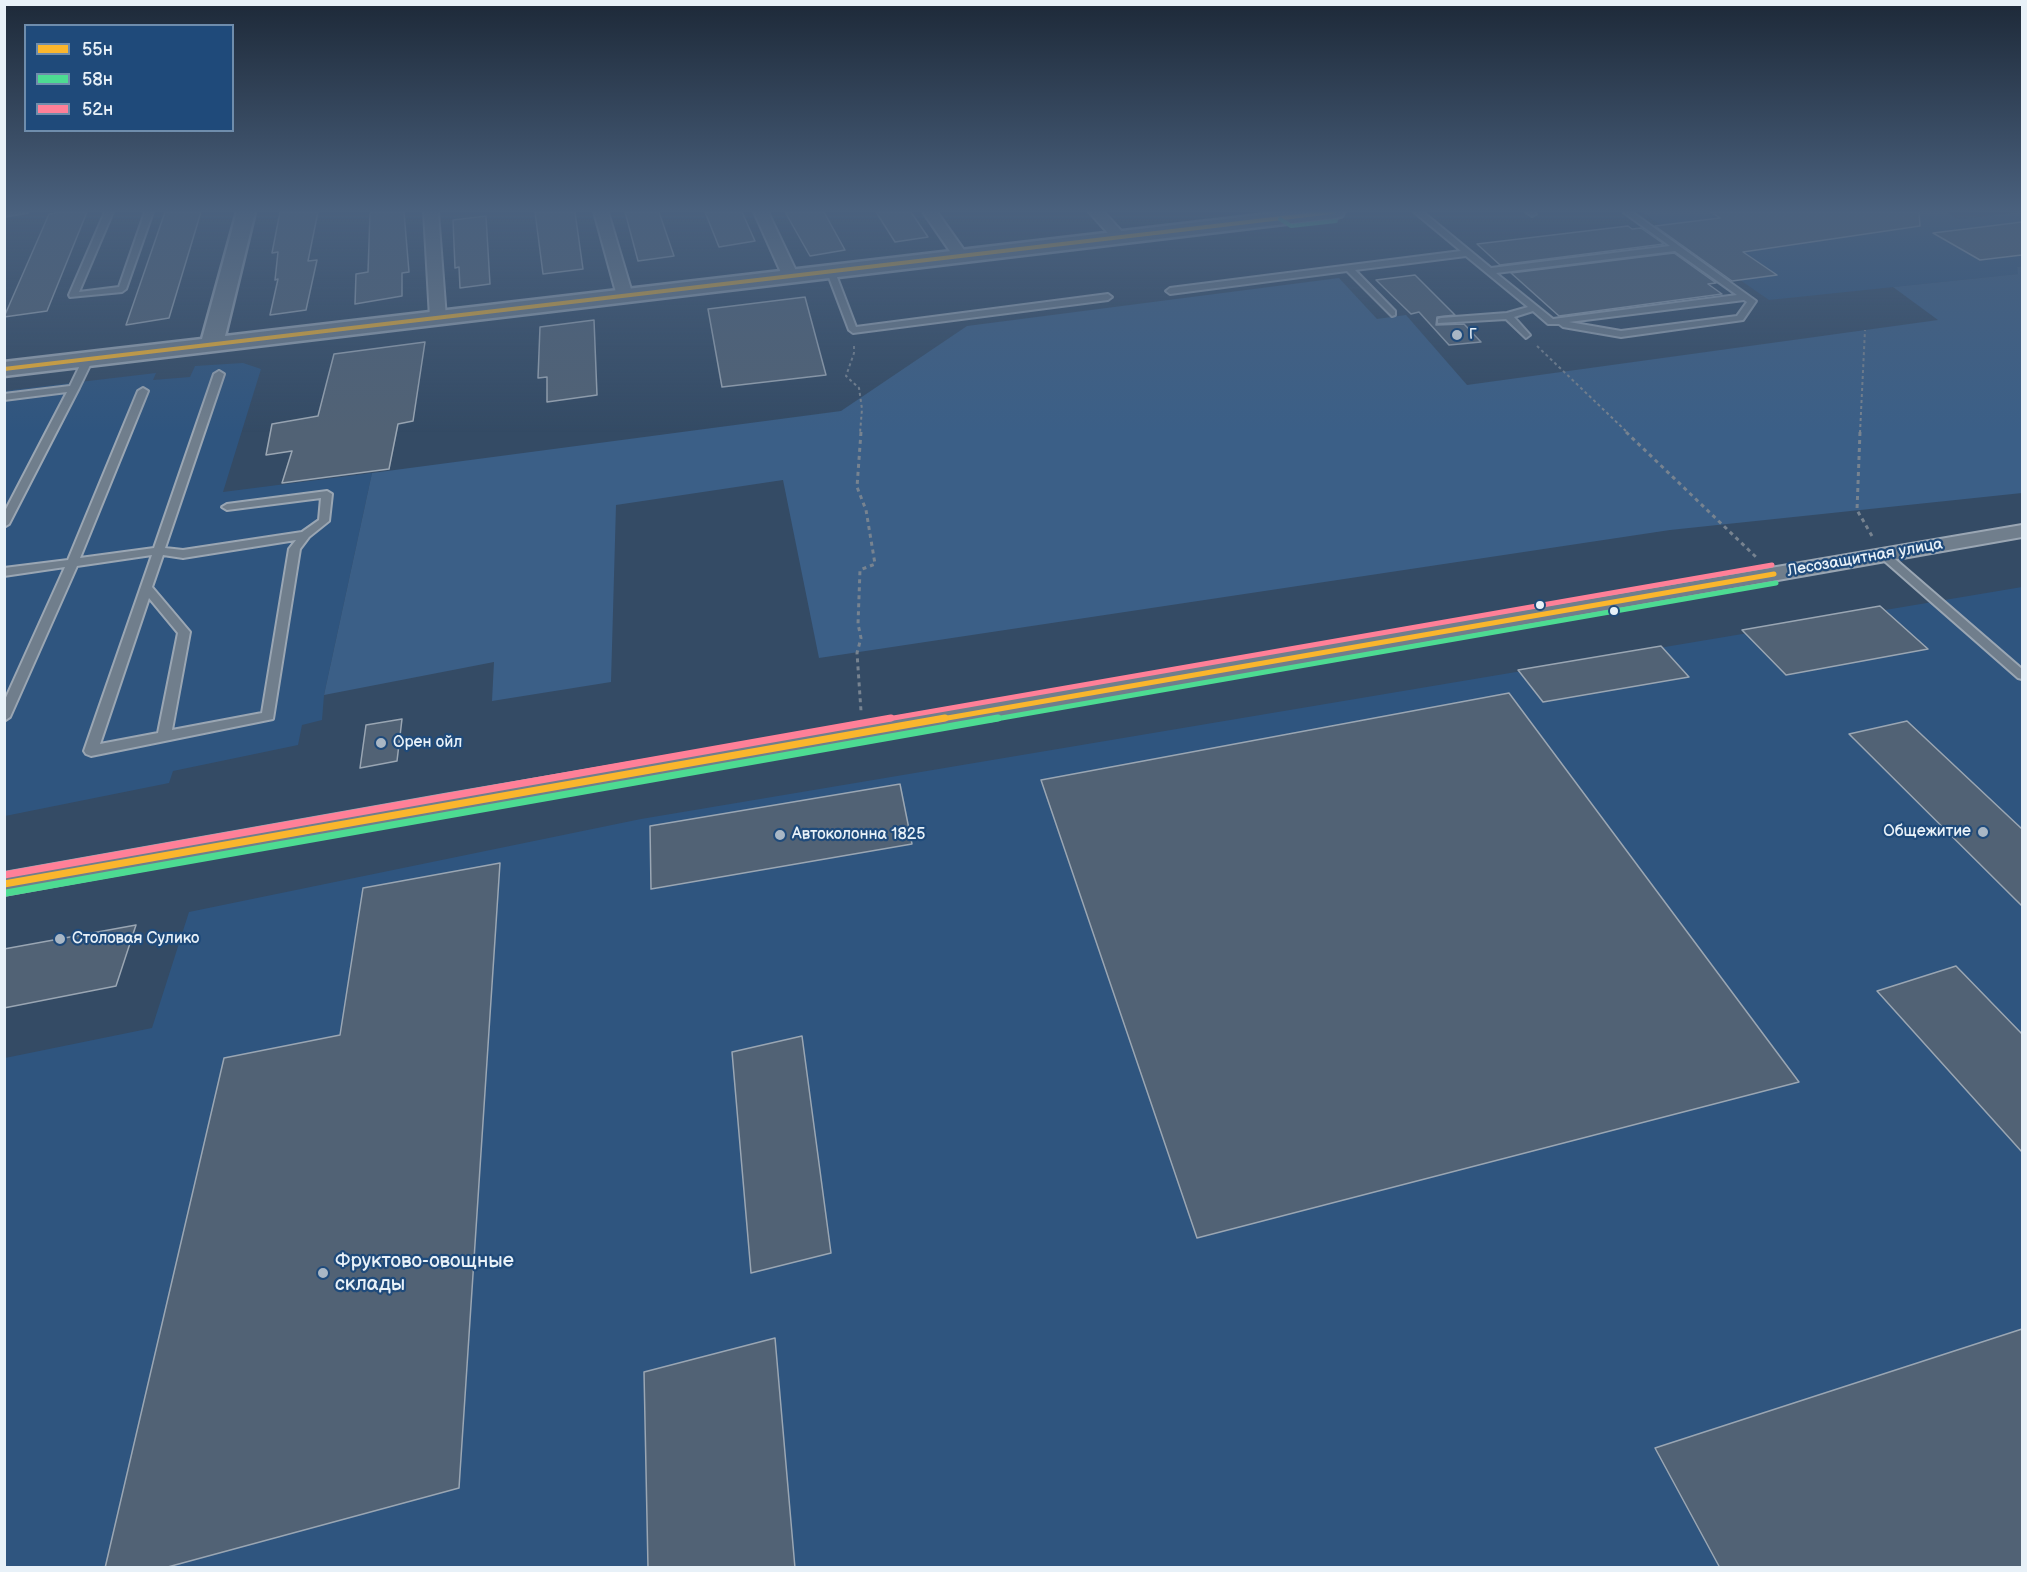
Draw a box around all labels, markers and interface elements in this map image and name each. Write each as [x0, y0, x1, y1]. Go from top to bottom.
legend [24, 24, 234, 132]
text: 55н [82, 39, 113, 60]
text: 58н [82, 69, 113, 90]
text: 52н [82, 99, 113, 120]
place label: Г [1469, 327, 1477, 343]
marker: Г [1450, 328, 1464, 342]
street label: Лесозащитная улица [1786, 535, 1944, 581]
unlabelled marker [1534, 599, 1546, 611]
unlabelled marker [1608, 605, 1620, 617]
place label: Орен ойл [393, 733, 462, 753]
marker: Орен ойл [374, 736, 388, 750]
place label: Общежитие [1883, 822, 1971, 842]
place label: Автоколонна 1825 [792, 825, 925, 845]
marker: Общежитие [1976, 825, 1990, 839]
marker: Автоколонна 1825 [773, 828, 787, 842]
place label: Столовая Сулико [72, 929, 199, 949]
marker: Столовая Сулико [53, 932, 67, 946]
place label: Фруктово-овощные склады [335, 1250, 514, 1297]
marker: Фруктово-овощные склады [316, 1266, 330, 1280]

